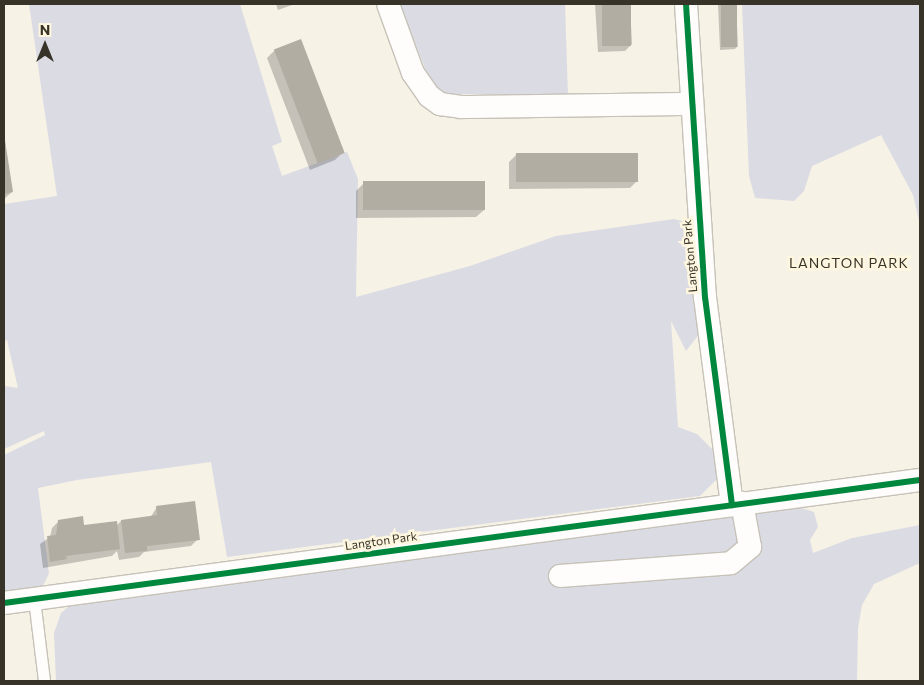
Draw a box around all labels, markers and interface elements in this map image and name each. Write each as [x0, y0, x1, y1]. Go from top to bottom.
north arrow [20, 20, 70, 70]
text: N [40, 21, 50, 38]
street label: Langton Park [680, 219, 700, 293]
district label: LANGTON PARK [788, 255, 910, 271]
street label: Langton Park [344, 529, 418, 553]

